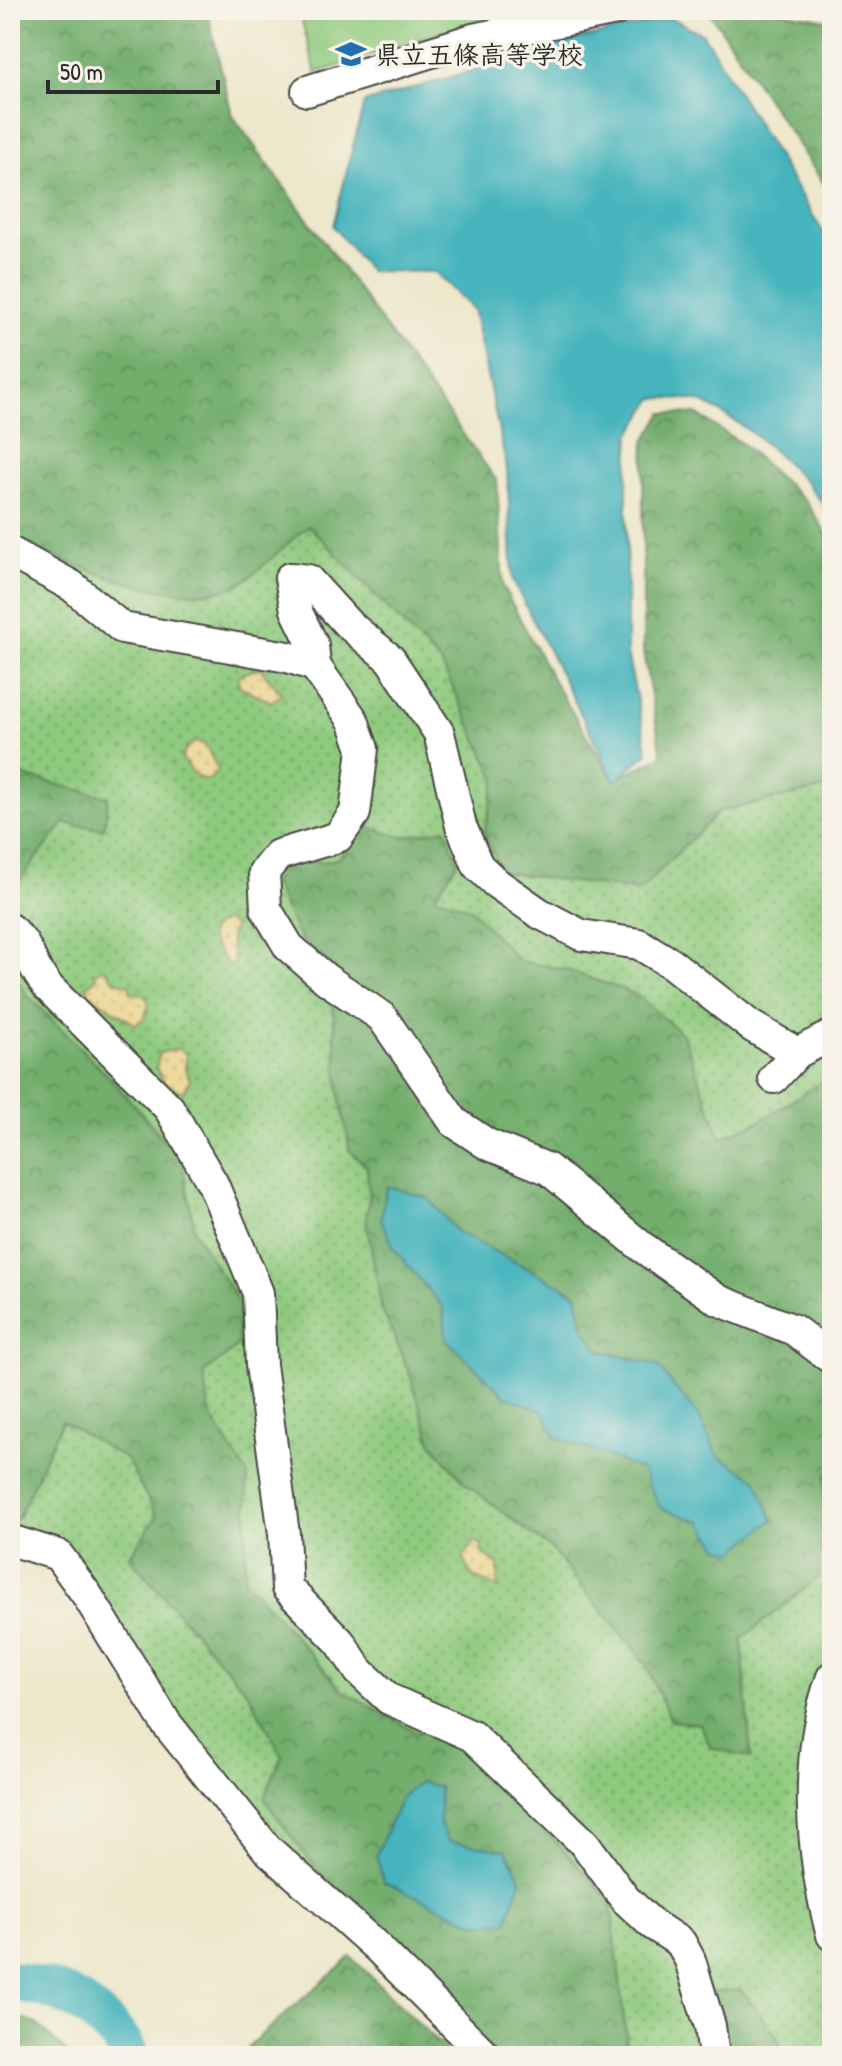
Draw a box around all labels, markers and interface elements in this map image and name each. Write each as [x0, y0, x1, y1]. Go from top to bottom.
school or university icon: 県立五條高等学校 [334, 37, 368, 71]
place label: 県立五條高等学校 [375, 37, 583, 72]
scale bar [48, 44, 218, 94]
text: 50 m [60, 55, 103, 87]

